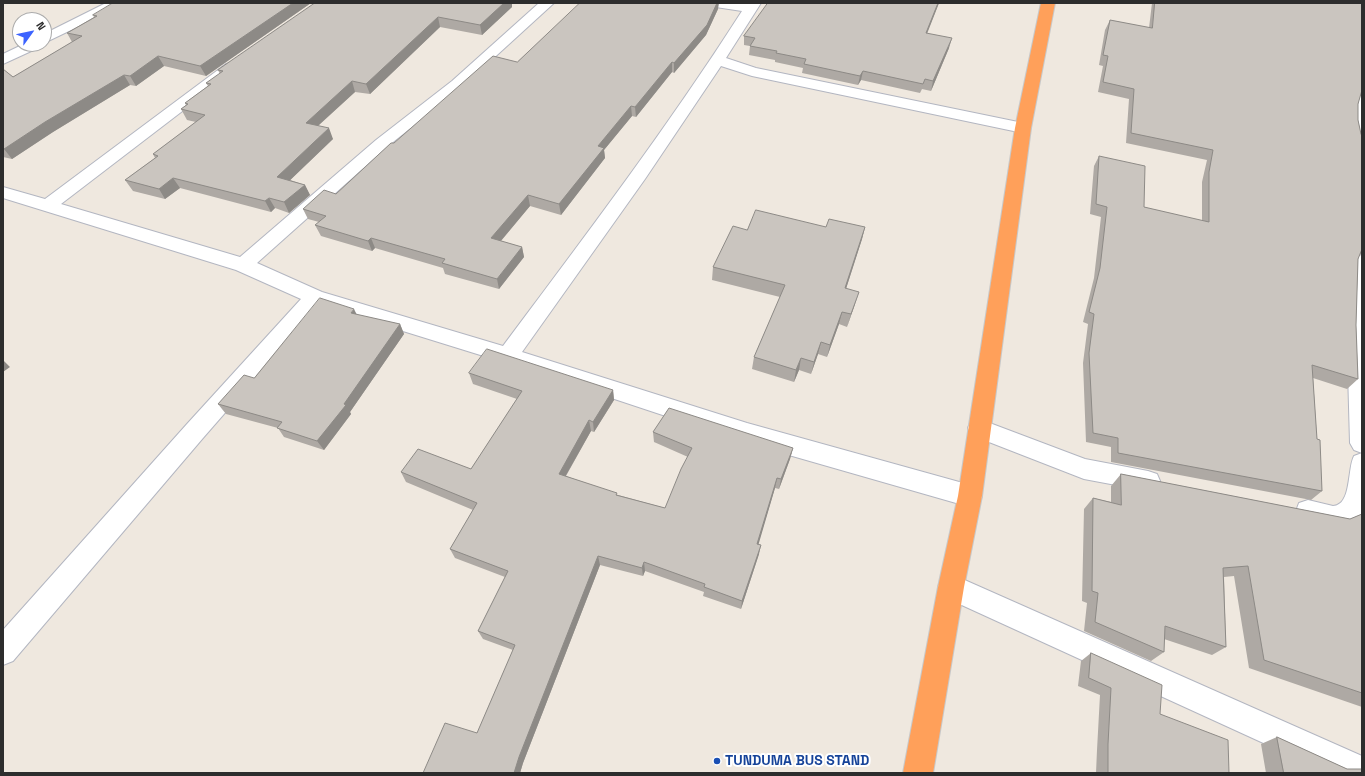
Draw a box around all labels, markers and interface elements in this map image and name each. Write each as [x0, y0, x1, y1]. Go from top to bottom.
north arrow [12, 12, 52, 52]
text: N [33, 19, 49, 33]
place label: TUNDUMA BUS STAND [725, 753, 869, 769]
marker: TUNDUMA BUS STAND [712, 756, 722, 766]

